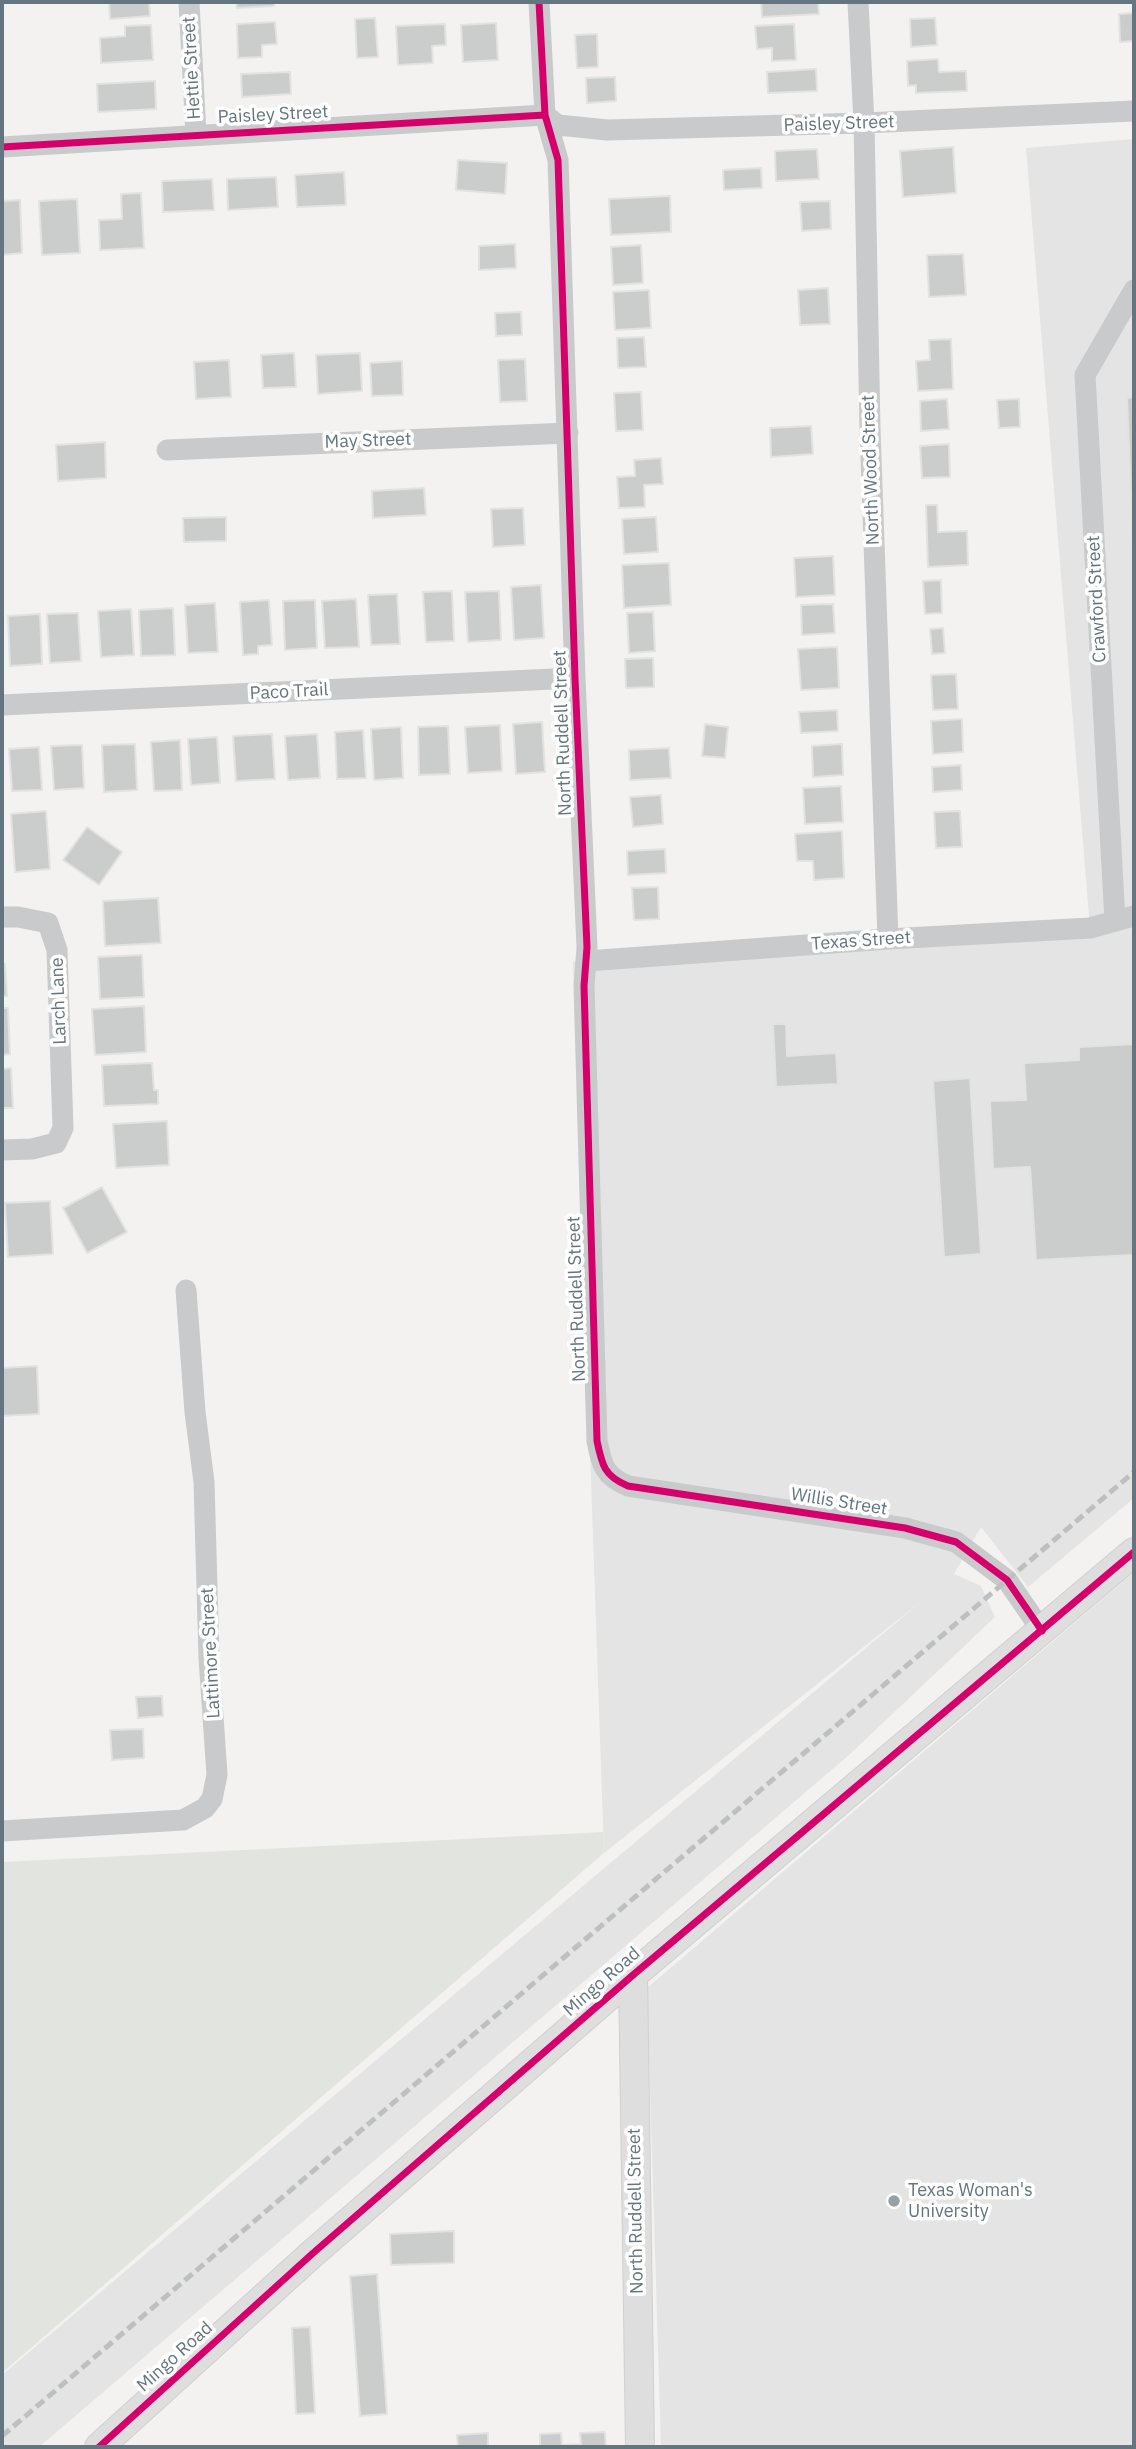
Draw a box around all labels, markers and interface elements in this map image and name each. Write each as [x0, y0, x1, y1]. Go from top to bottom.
street label: Hettie Street [179, 16, 205, 120]
street label: Paisley Street [217, 101, 329, 129]
street label: Paisley Street [783, 111, 895, 137]
street label: North Wood Street [858, 395, 884, 545]
street label: May Street [324, 429, 412, 453]
street label: Crawford Street [1083, 535, 1111, 663]
street label: North Ruddell Street [549, 650, 577, 816]
street label: Paco Trail [249, 679, 329, 705]
street label: Texas Street [810, 927, 912, 955]
street label: Larch Lane [47, 957, 71, 1045]
street label: North Ruddell Street [563, 1216, 591, 1382]
street label: Willis Street [789, 1484, 889, 1520]
street label: Lattimore Street [197, 1587, 225, 1719]
street label: Mingo Road [559, 1943, 645, 2021]
street label: North Ruddell Street [624, 2128, 648, 2294]
place label: Texas Woman's University [908, 2180, 1033, 2222]
marker: Texas Woman's University [886, 2193, 902, 2209]
street label: Mingo Road [133, 2317, 217, 2397]

